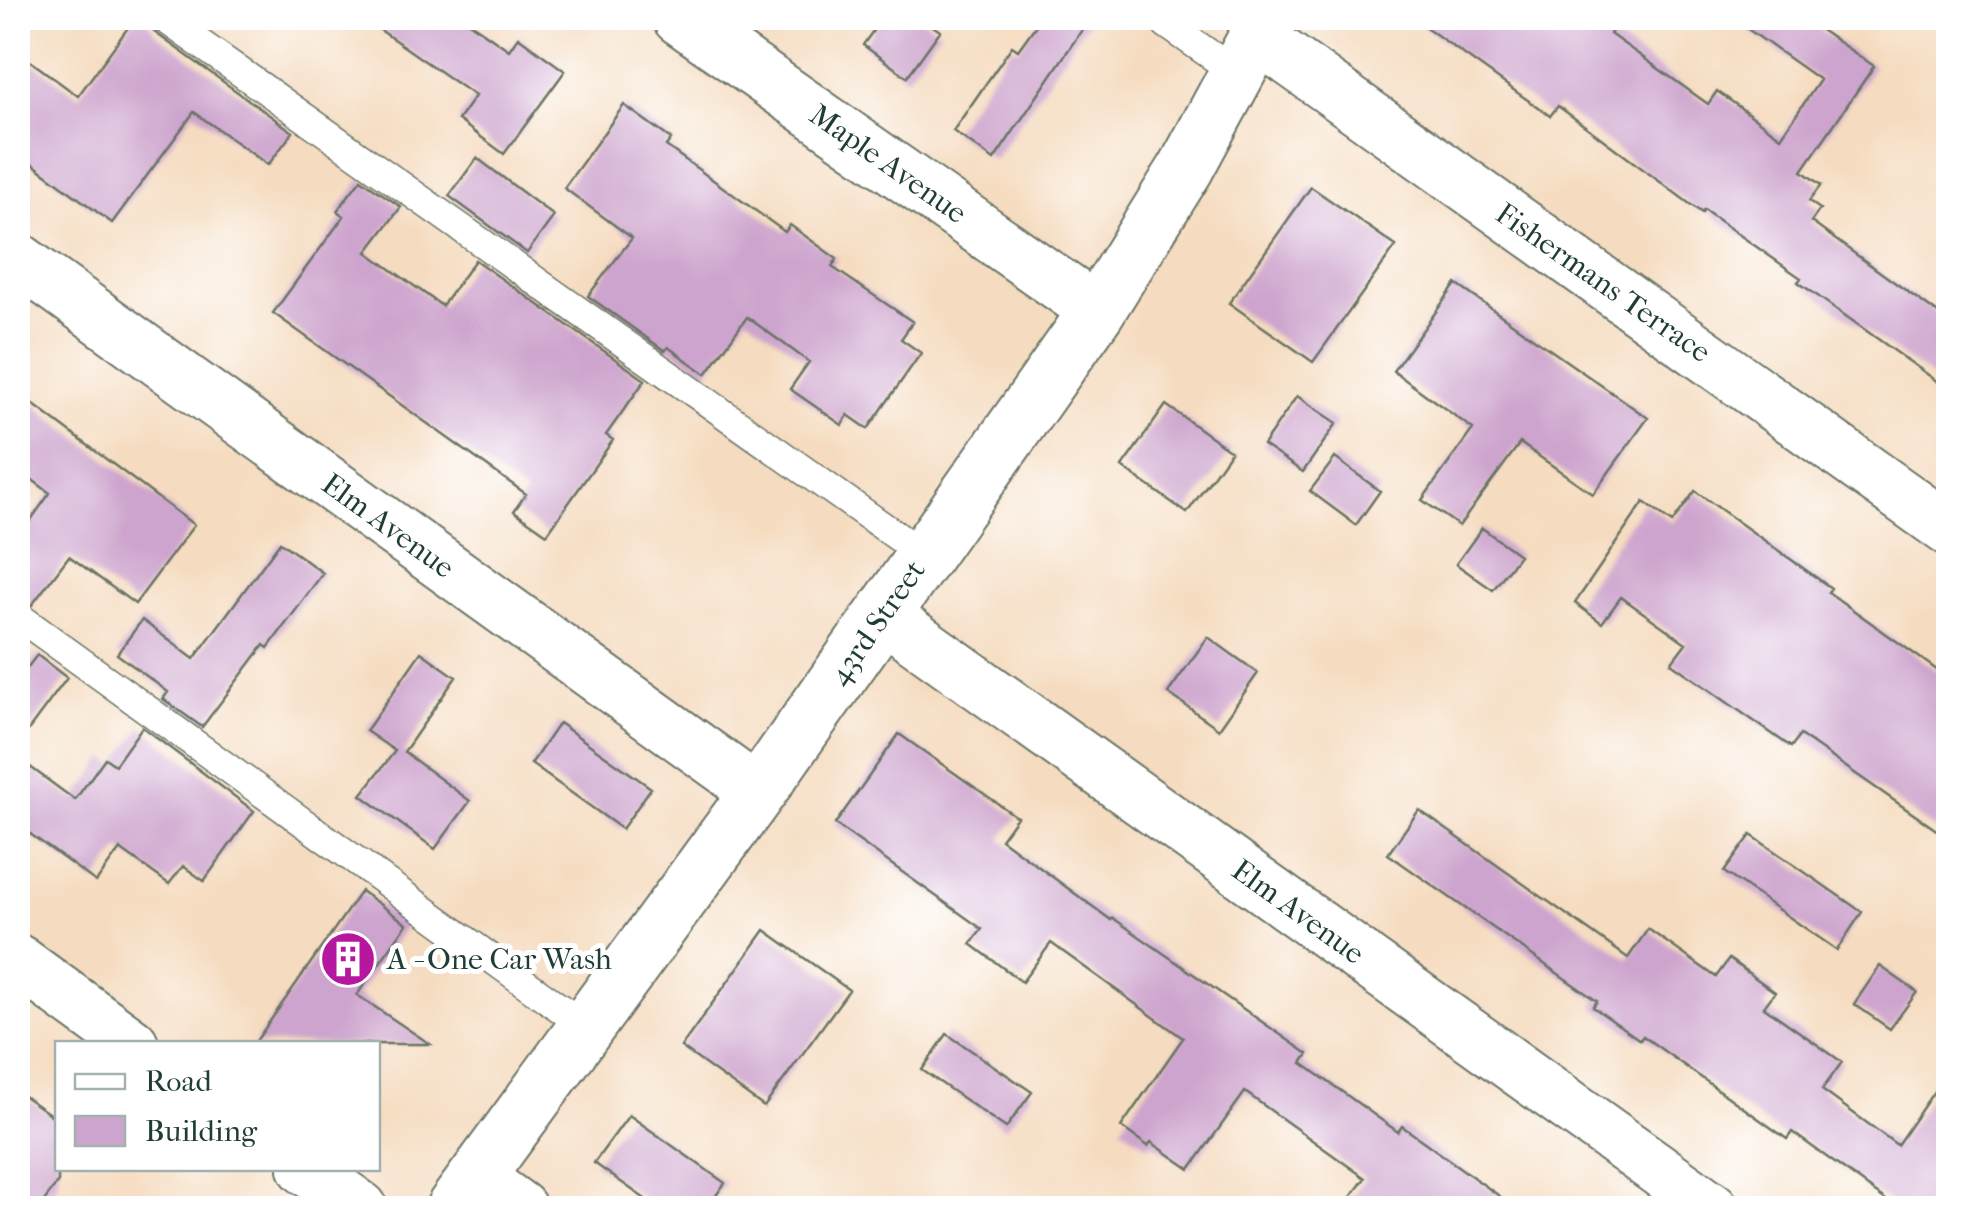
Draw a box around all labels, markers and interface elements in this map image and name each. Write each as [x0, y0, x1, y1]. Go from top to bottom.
street label: Maple Avenue [803, 97, 973, 231]
street label: Fishermans Terrace [1489, 196, 1717, 370]
street label: Elm Avenue [315, 466, 461, 586]
street label: 43rd Street [821, 554, 933, 692]
street label: Elm Avenue [1225, 852, 1371, 972]
building icon: A - One Car Wash [318, 929, 378, 989]
place label: A - One Car Wash [386, 942, 612, 977]
legend [55, 1041, 380, 1171]
text: Road [145, 1064, 212, 1099]
text: Building [145, 1114, 258, 1149]

